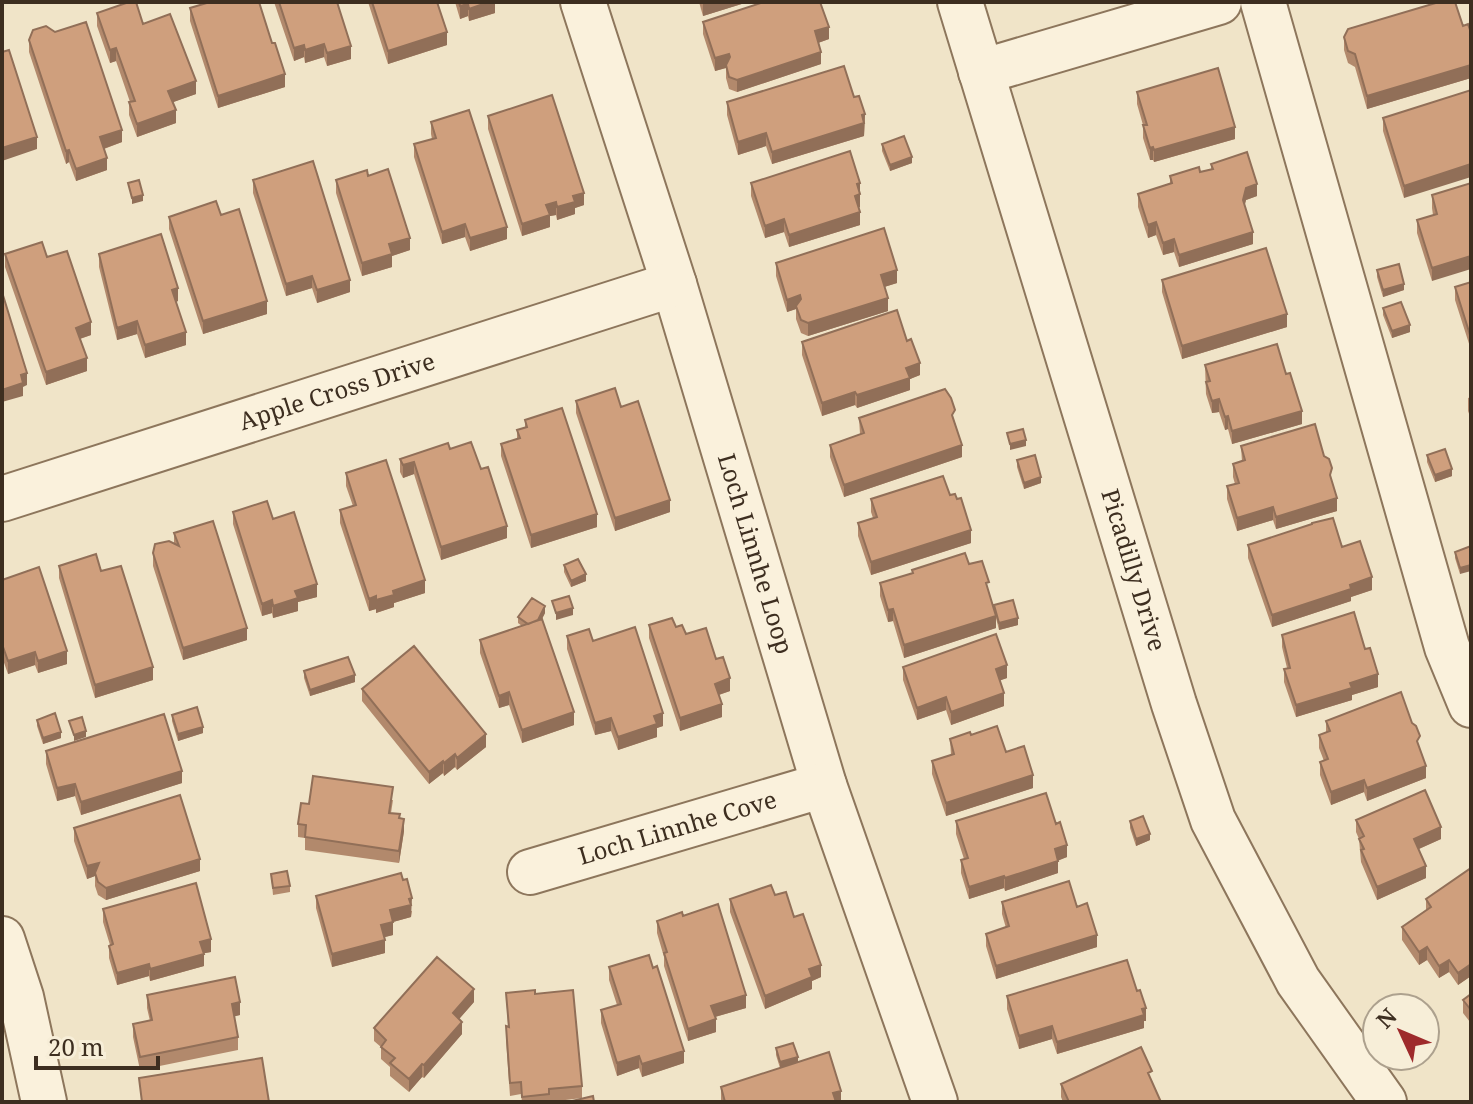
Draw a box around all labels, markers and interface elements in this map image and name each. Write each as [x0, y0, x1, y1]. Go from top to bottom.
street label: Apple Cross Drive [235, 344, 439, 437]
street label: Loch Linnhe Loop [711, 449, 802, 658]
street label: Picadilly Drive [1094, 485, 1175, 655]
street label: Loch Linnhe Cove [574, 782, 780, 872]
north arrow [1361, 992, 1441, 1072]
text: N [1369, 1001, 1403, 1034]
scale bar [36, 1020, 158, 1070]
text: 20 m [48, 1030, 104, 1063]

